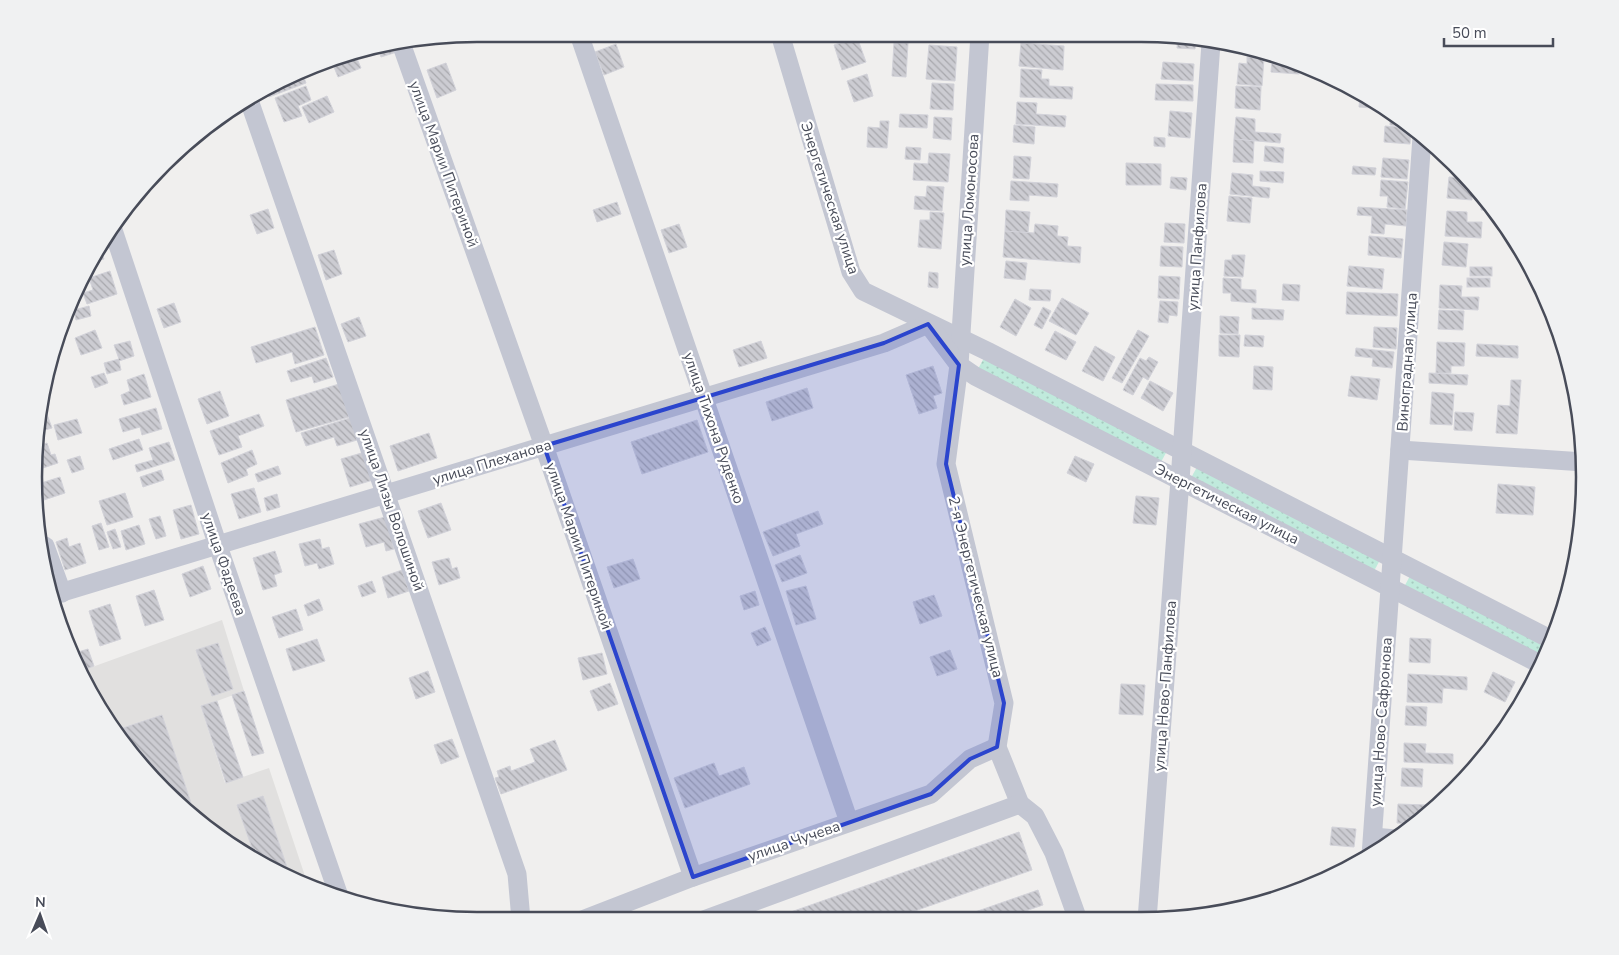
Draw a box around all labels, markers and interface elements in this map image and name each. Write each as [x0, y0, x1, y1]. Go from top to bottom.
scale bar [1444, 15, 1553, 47]
text: 50 m [1452, 23, 1487, 43]
street label: улица Марии Питериной [405, 78, 483, 250]
street label: Энергетическая улица [796, 119, 864, 277]
street label: улица Ломоносова [954, 133, 984, 267]
street label: улица Панфилова [1183, 182, 1211, 312]
street label: Виноградная улица [1392, 292, 1422, 432]
street label: улица Тихона Руденко [679, 350, 749, 506]
street label: улица Лизы Волошиной [355, 426, 429, 594]
street label: улица Плеханова [430, 434, 554, 490]
street label: Энергетическая улица [1152, 459, 1302, 549]
street label: улица Марии Питериной [541, 460, 617, 632]
street label: 2-я Энергетическая улица [944, 494, 1008, 680]
street label: улица Фадеева [197, 510, 251, 618]
street label: улица Ново-Панфилова [1149, 600, 1181, 772]
street label: улица Ново-Сафронова [1365, 637, 1397, 807]
street label: улица Чучева [745, 816, 843, 866]
north arrow [15, 890, 65, 940]
text: N [35, 893, 46, 912]

